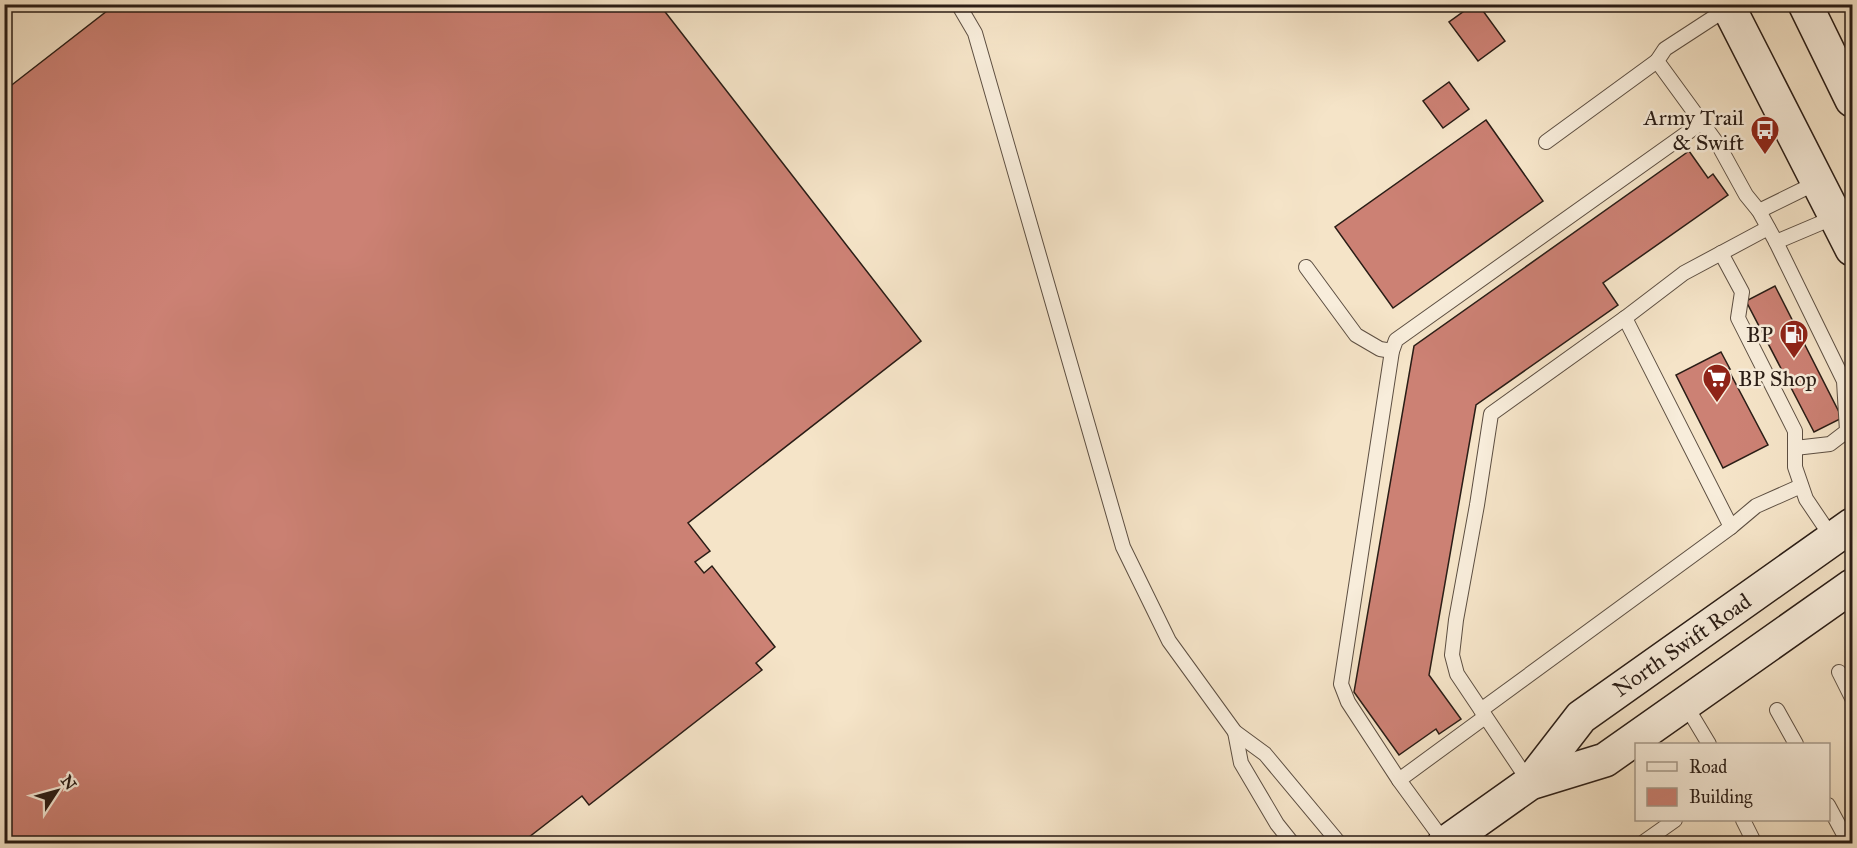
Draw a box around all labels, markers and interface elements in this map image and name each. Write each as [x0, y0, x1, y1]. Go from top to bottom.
place label: Army Trail & Swift [1643, 104, 1744, 156]
bus stop icon: Army Trail & Swift [1749, 114, 1781, 156]
fuel station icon: BP [1778, 318, 1810, 360]
place label: BP [1746, 321, 1773, 348]
supermarket icon: BP Shop [1701, 362, 1733, 404]
place label: BP Shop [1738, 365, 1817, 392]
street label: North Swift Road [1608, 587, 1756, 703]
legend [1635, 743, 1830, 821]
text: Road [1689, 756, 1727, 778]
north arrow [27, 761, 87, 821]
text: N [57, 771, 81, 794]
text: Building [1689, 786, 1753, 809]

